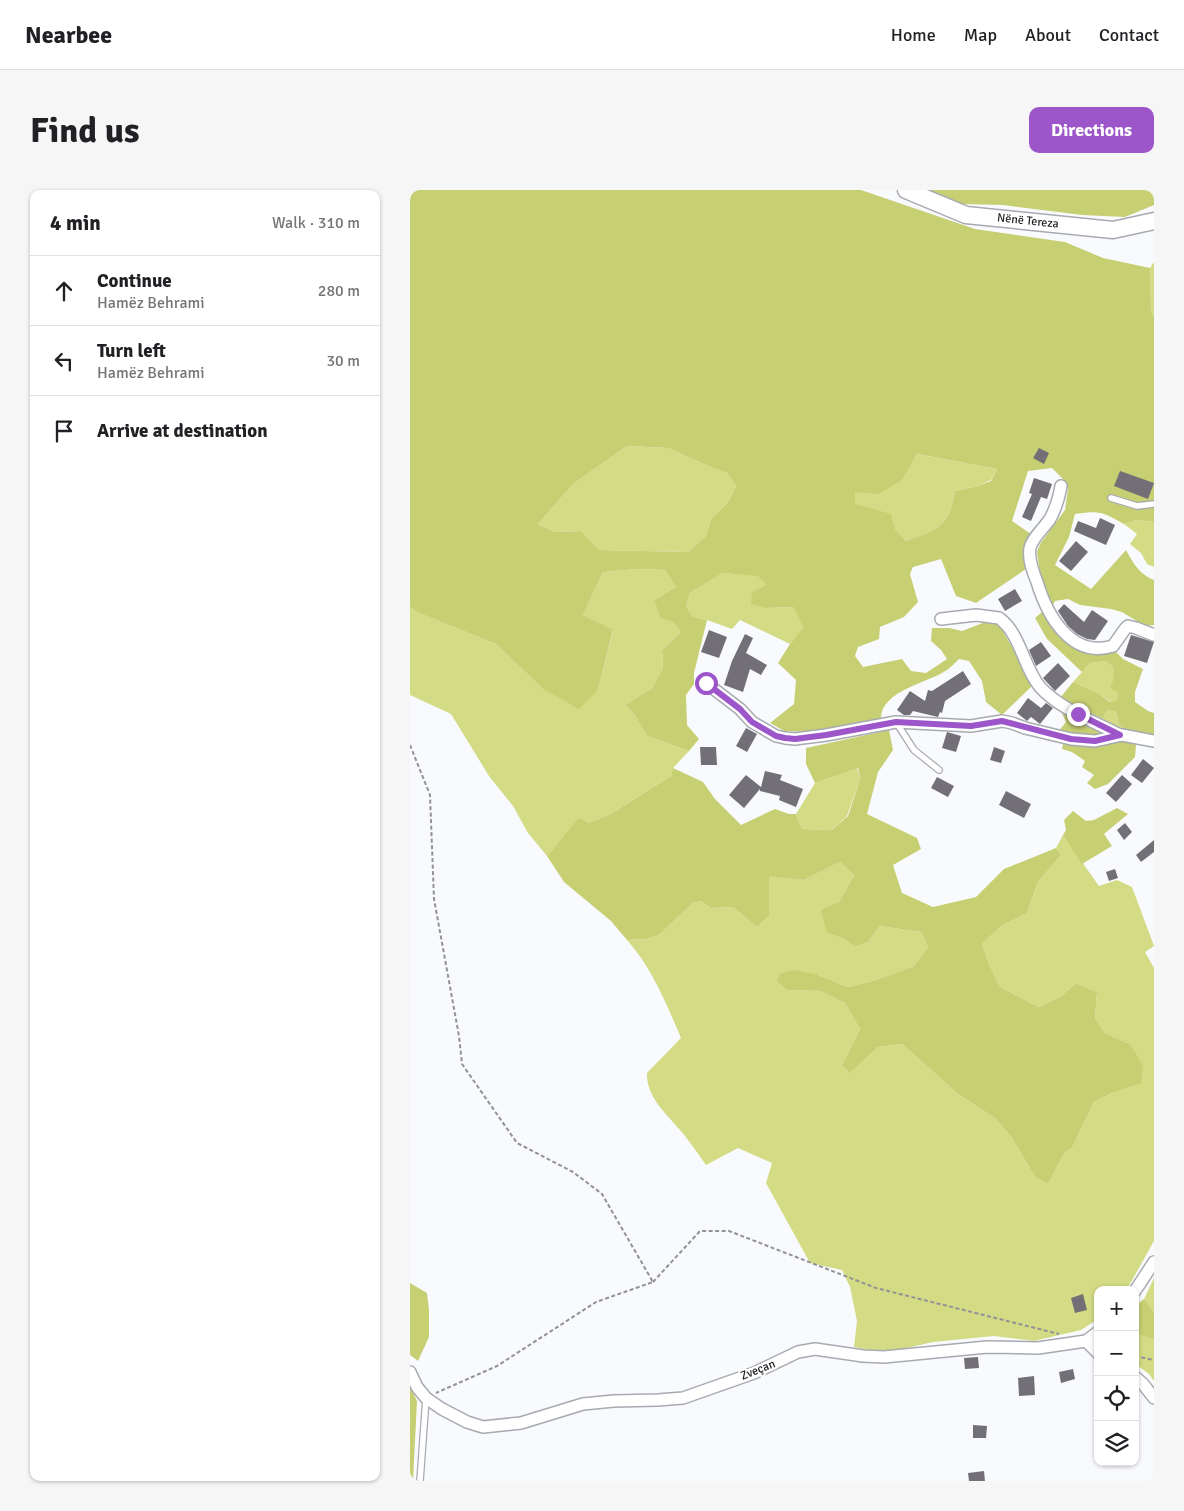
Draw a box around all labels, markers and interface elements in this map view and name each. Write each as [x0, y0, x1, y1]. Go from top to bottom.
text: Nearbee [25, 20, 112, 50]
text: Home [891, 24, 936, 46]
text: Map [964, 24, 997, 46]
text: About [1025, 24, 1071, 46]
text: Contact [1099, 24, 1159, 46]
button: Directions [1029, 107, 1154, 153]
text: Find us [30, 109, 140, 152]
text: 4 min [50, 210, 101, 236]
street label: Nënë Tereza [996, 210, 1060, 232]
text: Walk · 310 m [272, 213, 360, 233]
text: Continue [97, 269, 172, 293]
icon: ahead [50, 277, 78, 305]
text: 280 m [318, 281, 360, 301]
text: Hamëz Behrami [97, 293, 205, 313]
text: Turn left [97, 339, 166, 363]
icon: left [50, 347, 78, 375]
text: 30 m [326, 351, 360, 371]
text: Hamëz Behrami [97, 363, 205, 383]
icon: arrive [50, 417, 78, 445]
text: Arrive at destination [97, 419, 268, 443]
route start [695, 672, 718, 695]
route end [1067, 703, 1090, 726]
map controls [1094, 1286, 1139, 1466]
button: + [1094, 1286, 1139, 1331]
button: − [1094, 1331, 1139, 1376]
street label: Zveçan [738, 1356, 778, 1384]
button: locate [1094, 1376, 1139, 1421]
button: layers [1094, 1421, 1139, 1466]

